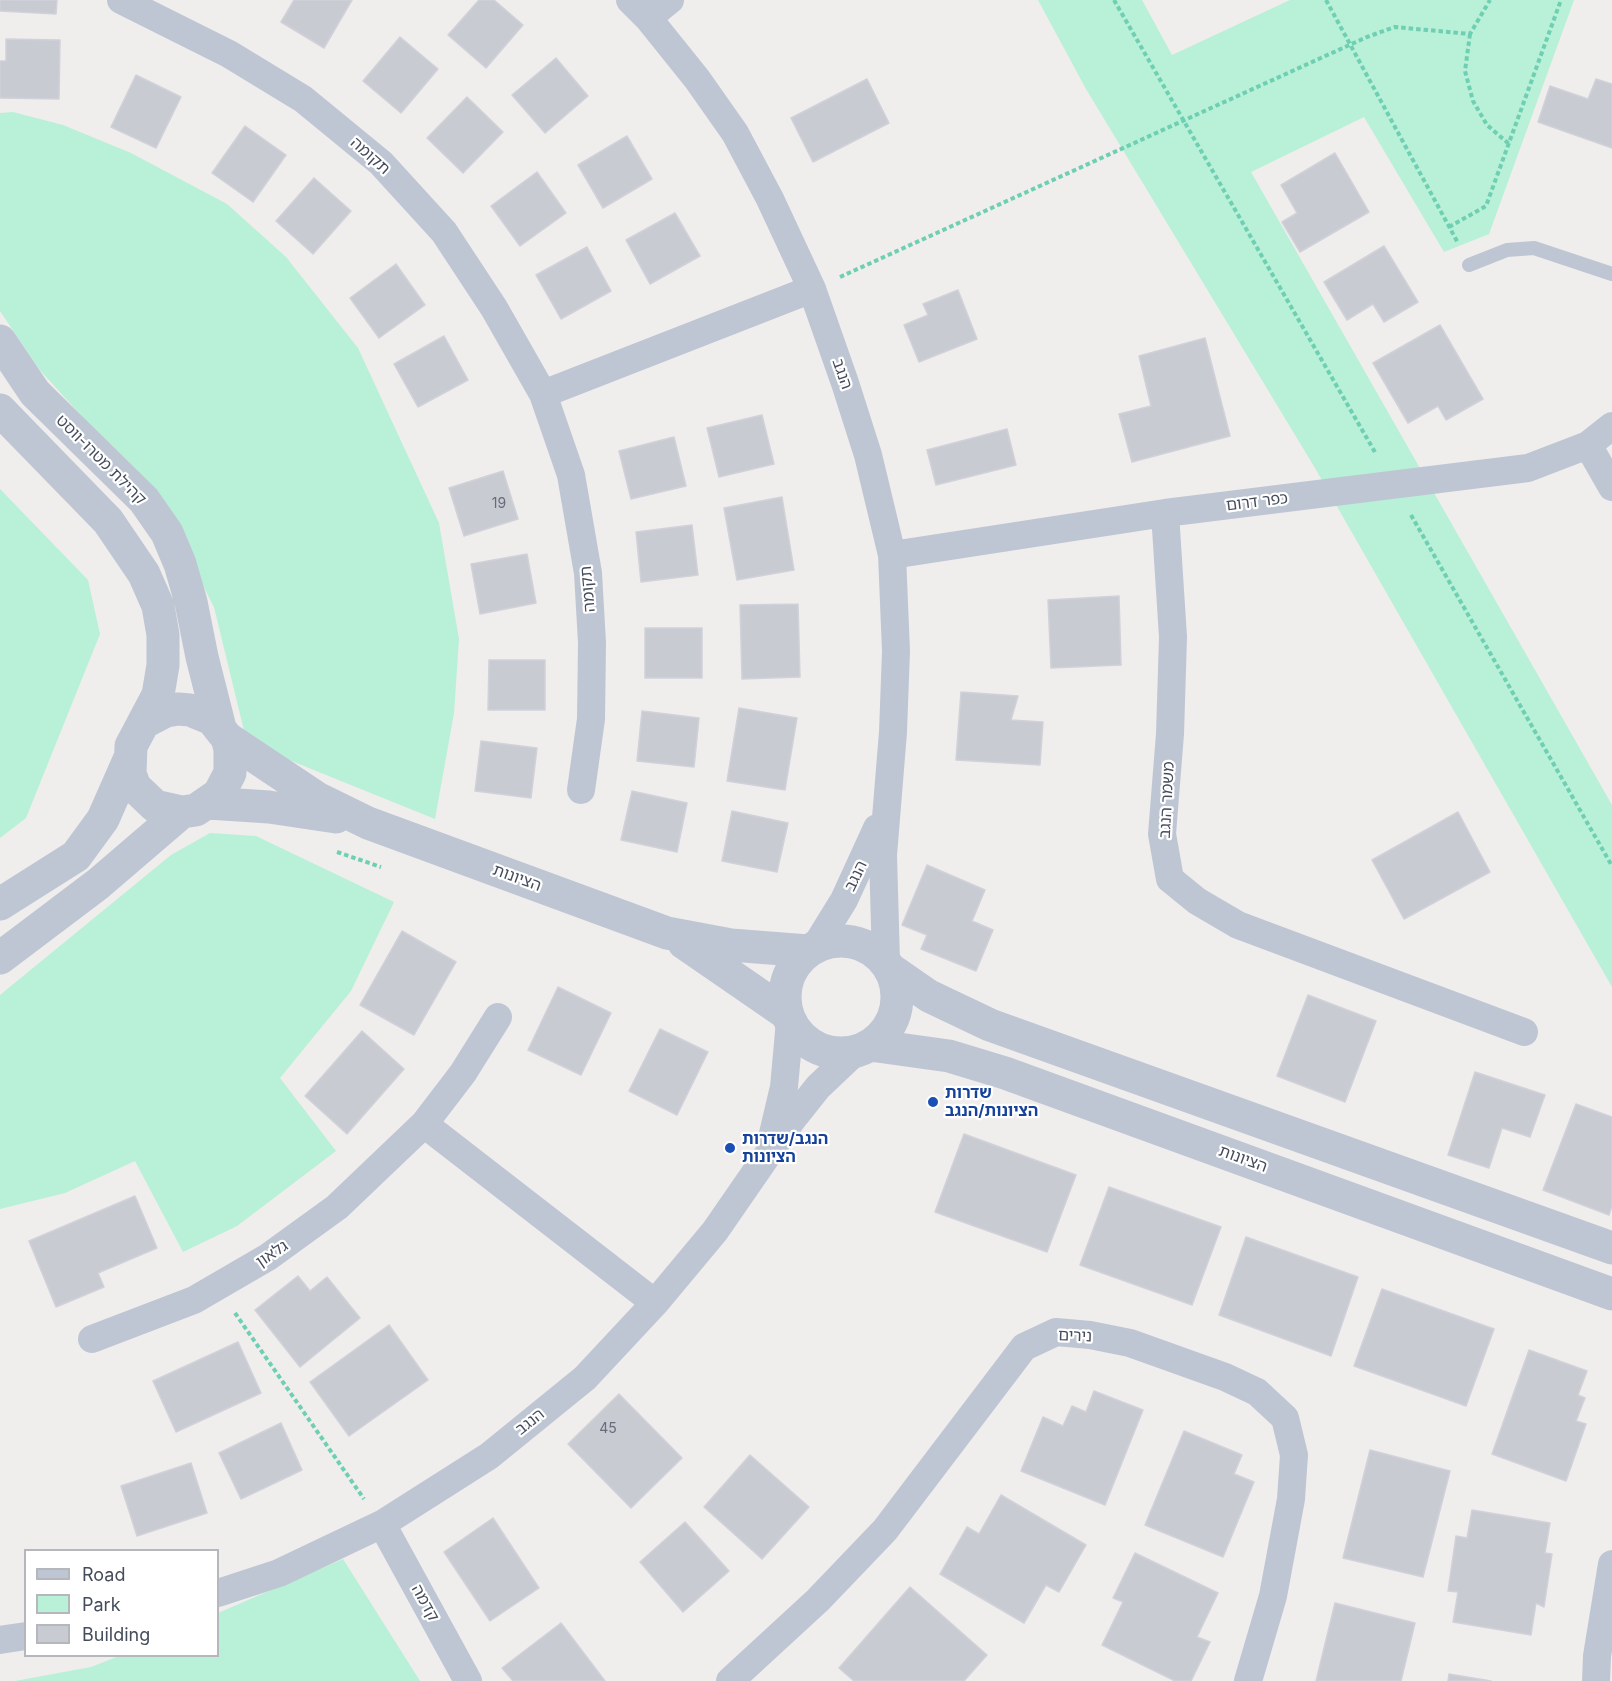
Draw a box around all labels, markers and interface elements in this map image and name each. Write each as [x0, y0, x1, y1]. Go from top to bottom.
street label: תקומה [346, 133, 394, 179]
street label: הנגב [828, 356, 856, 392]
street label: קהילת מטרו-ווסט [52, 411, 150, 509]
street label: כפר דרום [1225, 489, 1289, 515]
house number: 19 [492, 496, 506, 512]
street label: תקומה [576, 565, 600, 613]
street label: משמר הנגב [1155, 761, 1179, 839]
street label: הנגב [841, 858, 871, 894]
street label: הציונות [490, 860, 544, 896]
place label: שדרות הציונות/הנגב [945, 1083, 1038, 1121]
marker: שדרות הציונות/הנגב [926, 1095, 940, 1109]
place label: הנגב/שדרות הציונות [742, 1129, 828, 1167]
marker: הנגב/שדרות הציונות [723, 1141, 737, 1155]
street label: הציונות [1216, 1141, 1270, 1177]
street label: גלאון [252, 1236, 292, 1272]
street label: נירים [1058, 1326, 1092, 1346]
street label: הנגב [512, 1405, 548, 1439]
house number: 45 [599, 1421, 617, 1437]
legend [24, 1549, 219, 1657]
text: Road [82, 1564, 125, 1585]
street label: קדמה [407, 1581, 443, 1625]
text: Park [82, 1594, 121, 1615]
text: Building [82, 1624, 150, 1645]

